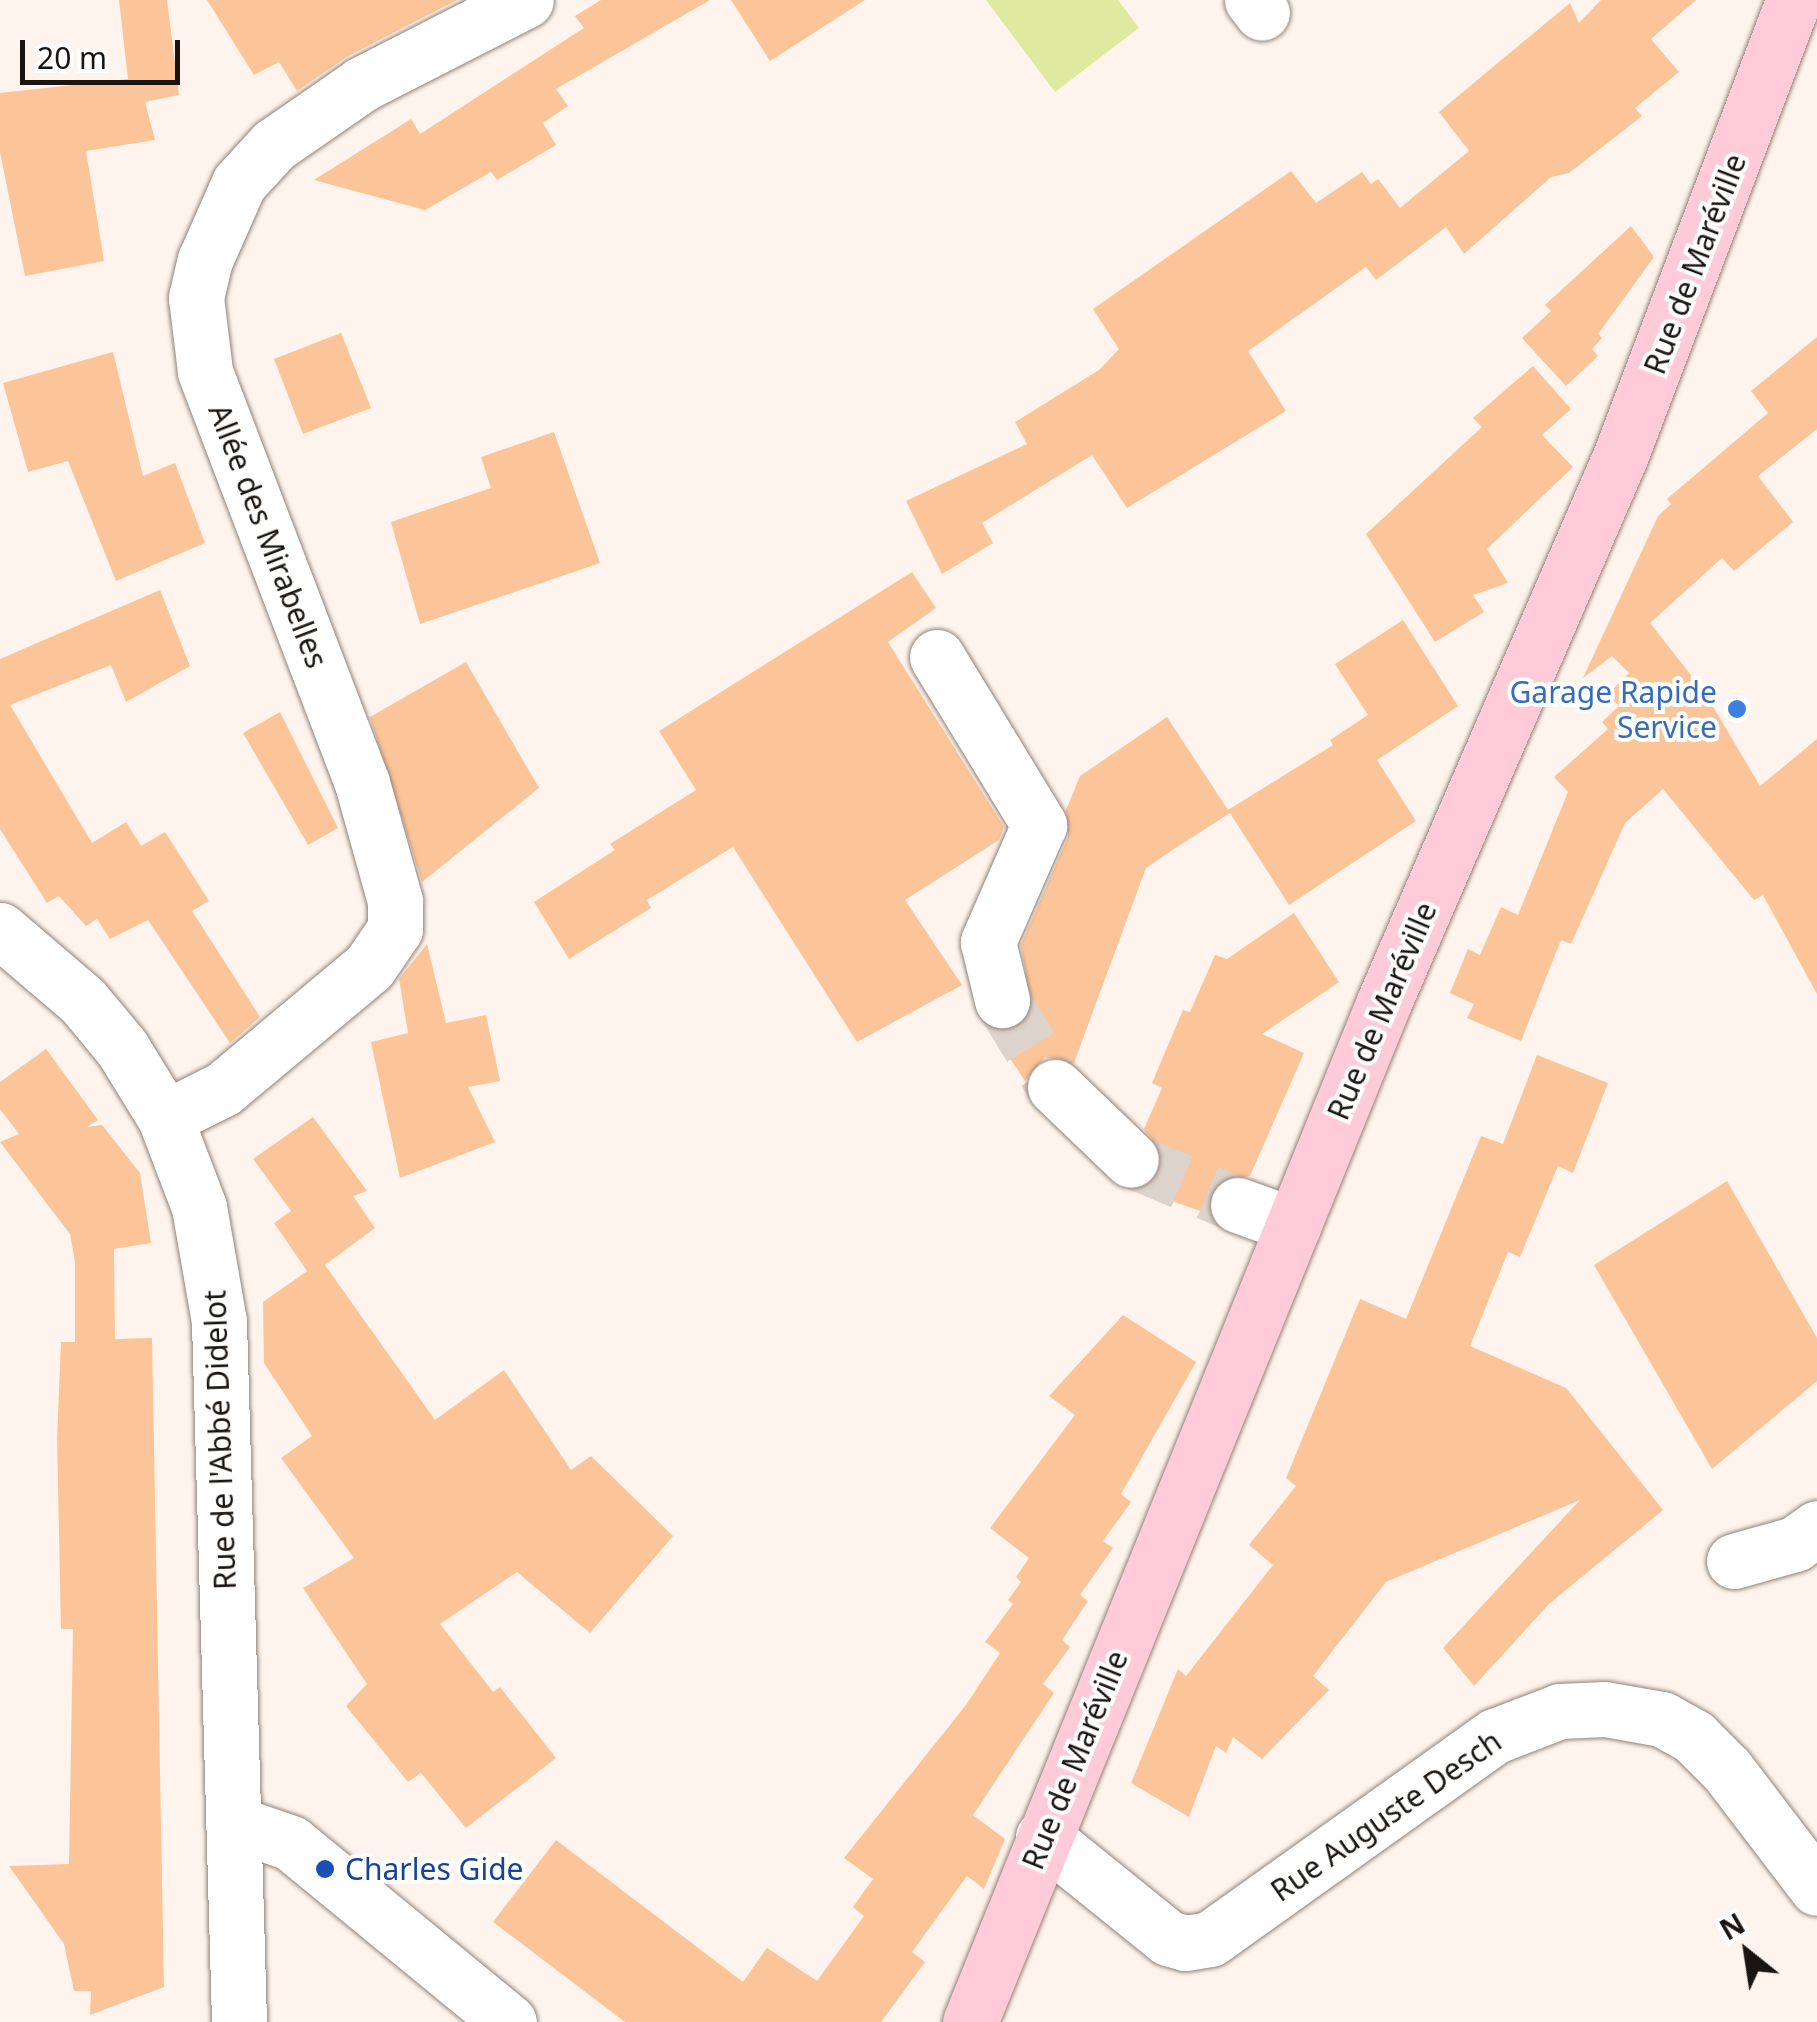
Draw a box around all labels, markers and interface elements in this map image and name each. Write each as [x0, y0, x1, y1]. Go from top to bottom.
scale bar [25, 20, 185, 82]
text: 20 m [37, 37, 107, 78]
street label: Rue de Maréville [1637, 149, 1753, 379]
street label: Allée des Mirabelles [201, 399, 335, 673]
place label: Garage Rapide Service [1509, 674, 1717, 744]
marker: Garage Rapide Service [1726, 698, 1748, 720]
street label: Rue de Maréville [1320, 897, 1444, 1125]
street label: Rue de l'Abbé Didelot [197, 1289, 243, 1591]
street label: Rue de Maréville [1015, 1645, 1135, 1875]
street label: Rue Auguste Desch [1264, 1723, 1508, 1909]
place label: Charles Gide [345, 1851, 523, 1887]
marker: Charles Gide [314, 1858, 336, 1880]
north arrow [1697, 1902, 1797, 2002]
text: N [1713, 1904, 1751, 1948]

